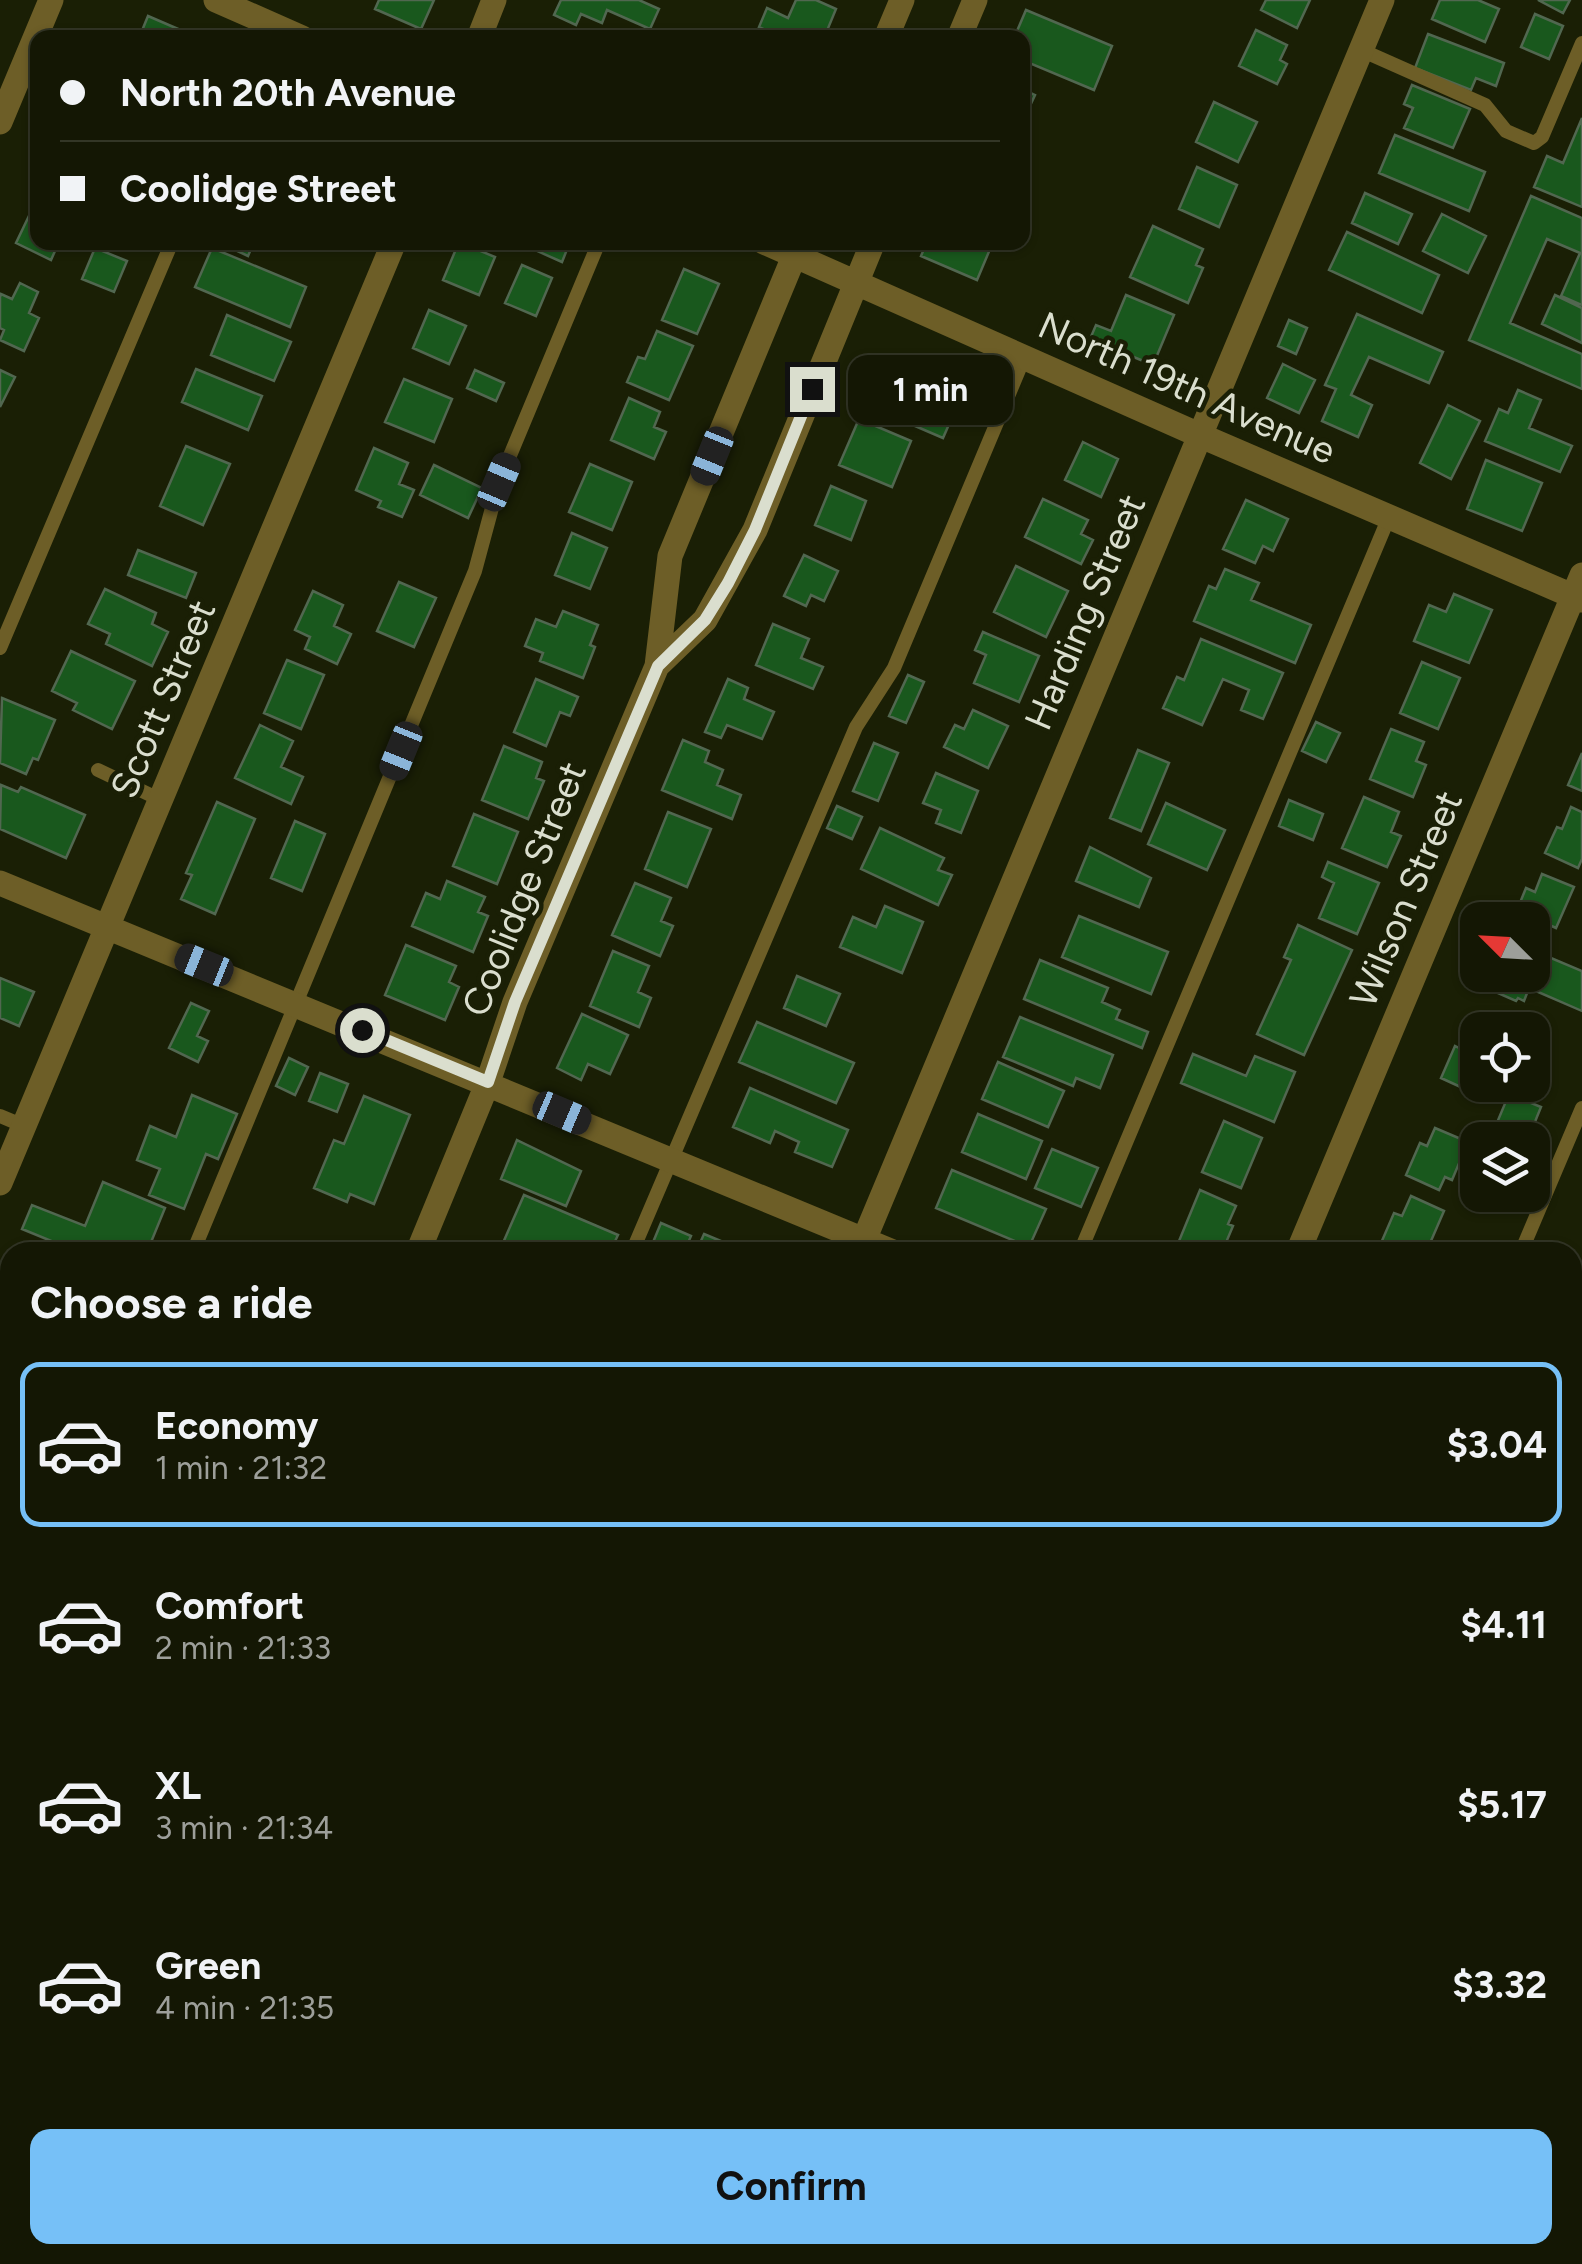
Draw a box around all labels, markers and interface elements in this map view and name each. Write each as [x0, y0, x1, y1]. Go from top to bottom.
text: North 20th Avenue [120, 70, 456, 116]
text: Coolidge Street [120, 166, 397, 212]
street label: North 19th Avenue [1032, 302, 1342, 474]
callout: 1 min [847, 354, 1012, 424]
route end [790, 367, 835, 412]
text: 1 min [893, 371, 968, 409]
car [687, 423, 737, 489]
car [473, 449, 525, 515]
street label: Harding Street [1015, 487, 1155, 737]
street label: Scott Street [101, 593, 225, 805]
car [376, 718, 426, 784]
street label: Coolidge Street [452, 755, 596, 1023]
street label: Wilson Street [1340, 784, 1472, 1014]
north arrow [1460, 902, 1550, 992]
map controls [1460, 902, 1550, 1212]
car [171, 940, 237, 990]
route start [340, 1008, 385, 1053]
button: locate [1460, 1012, 1550, 1102]
car [529, 1087, 595, 1139]
button: layers [1460, 1122, 1550, 1212]
text: Choose a ride [30, 1275, 312, 1329]
icon: car [35, 1400, 125, 1490]
text: Economy [155, 1403, 318, 1449]
text: $3.04 [1447, 1422, 1547, 1468]
text: 1 min · 21:32 [155, 1449, 327, 1487]
icon: car [35, 1580, 125, 1670]
text: Comfort [155, 1583, 304, 1629]
text: $4.11 [1460, 1602, 1547, 1648]
text: 2 min · 21:33 [155, 1629, 331, 1667]
icon: car [35, 1760, 125, 1850]
text: XL [155, 1763, 201, 1809]
text: $5.17 [1457, 1782, 1547, 1828]
text: 3 min · 21:34 [155, 1809, 333, 1847]
icon: car [35, 1940, 125, 2030]
text: Green [155, 1943, 261, 1989]
text: $3.32 [1452, 1962, 1547, 2008]
text: 4 min · 21:35 [155, 1989, 334, 2027]
button: Confirm [30, 2129, 1552, 2244]

